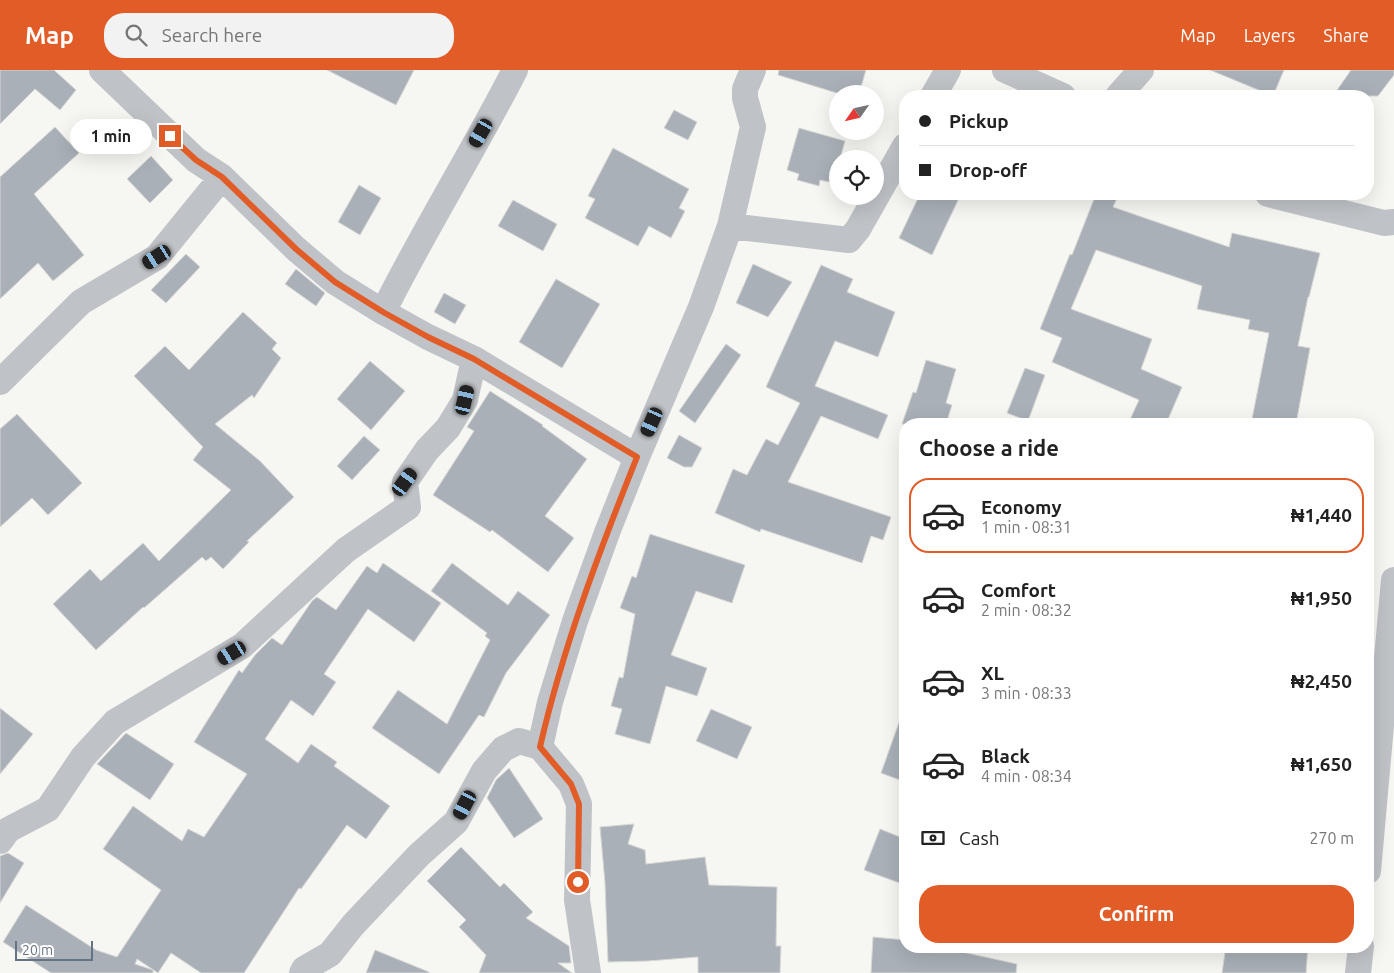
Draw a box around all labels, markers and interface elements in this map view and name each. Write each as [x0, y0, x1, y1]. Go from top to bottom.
search box [104, 13, 454, 58]
icon: search [122, 21, 150, 49]
text: Map [25, 22, 74, 49]
text: Search here [162, 24, 262, 46]
text: Map [1180, 25, 1216, 45]
text: Layers [1244, 25, 1295, 45]
text: Share [1323, 25, 1369, 45]
north arrow [829, 85, 884, 140]
map controls [829, 85, 884, 205]
text: Pickup [949, 110, 1009, 132]
car [467, 116, 494, 150]
callout: 1 min [70, 118, 152, 154]
route end [159, 125, 181, 147]
text: 1 min [91, 127, 131, 145]
button: locate [829, 150, 884, 205]
text: Drop-off [949, 159, 1027, 181]
car [140, 243, 173, 271]
car [454, 384, 475, 416]
car [639, 405, 664, 439]
text: Choose a ride [919, 435, 1059, 460]
car [390, 465, 419, 499]
icon: car [921, 493, 966, 538]
text: Economy [981, 496, 1062, 518]
text: ₦1,440 [1291, 504, 1352, 526]
text: 1 min · 08:31 [981, 518, 1072, 536]
icon: car [921, 576, 966, 621]
text: Comfort [981, 579, 1056, 601]
text: ₦1,950 [1291, 587, 1352, 609]
text: 2 min · 08:32 [981, 601, 1072, 619]
car [215, 639, 248, 667]
icon: car [921, 659, 966, 704]
text: XL [981, 662, 1004, 684]
text: ₦2,450 [1291, 670, 1352, 692]
text: 3 min · 08:33 [981, 684, 1072, 702]
icon: car [921, 742, 966, 787]
text: Black [981, 745, 1030, 767]
text: ₦1,650 [1291, 753, 1352, 775]
text: 4 min · 08:34 [981, 767, 1072, 785]
car [451, 788, 478, 822]
icon: cash [919, 824, 947, 852]
text: Cash [959, 827, 1000, 849]
text: 270 m [1309, 829, 1354, 847]
route start [567, 871, 589, 893]
button: Confirm [919, 885, 1354, 943]
scale bar [15, 938, 92, 961]
text: 20 m [22, 942, 53, 958]

